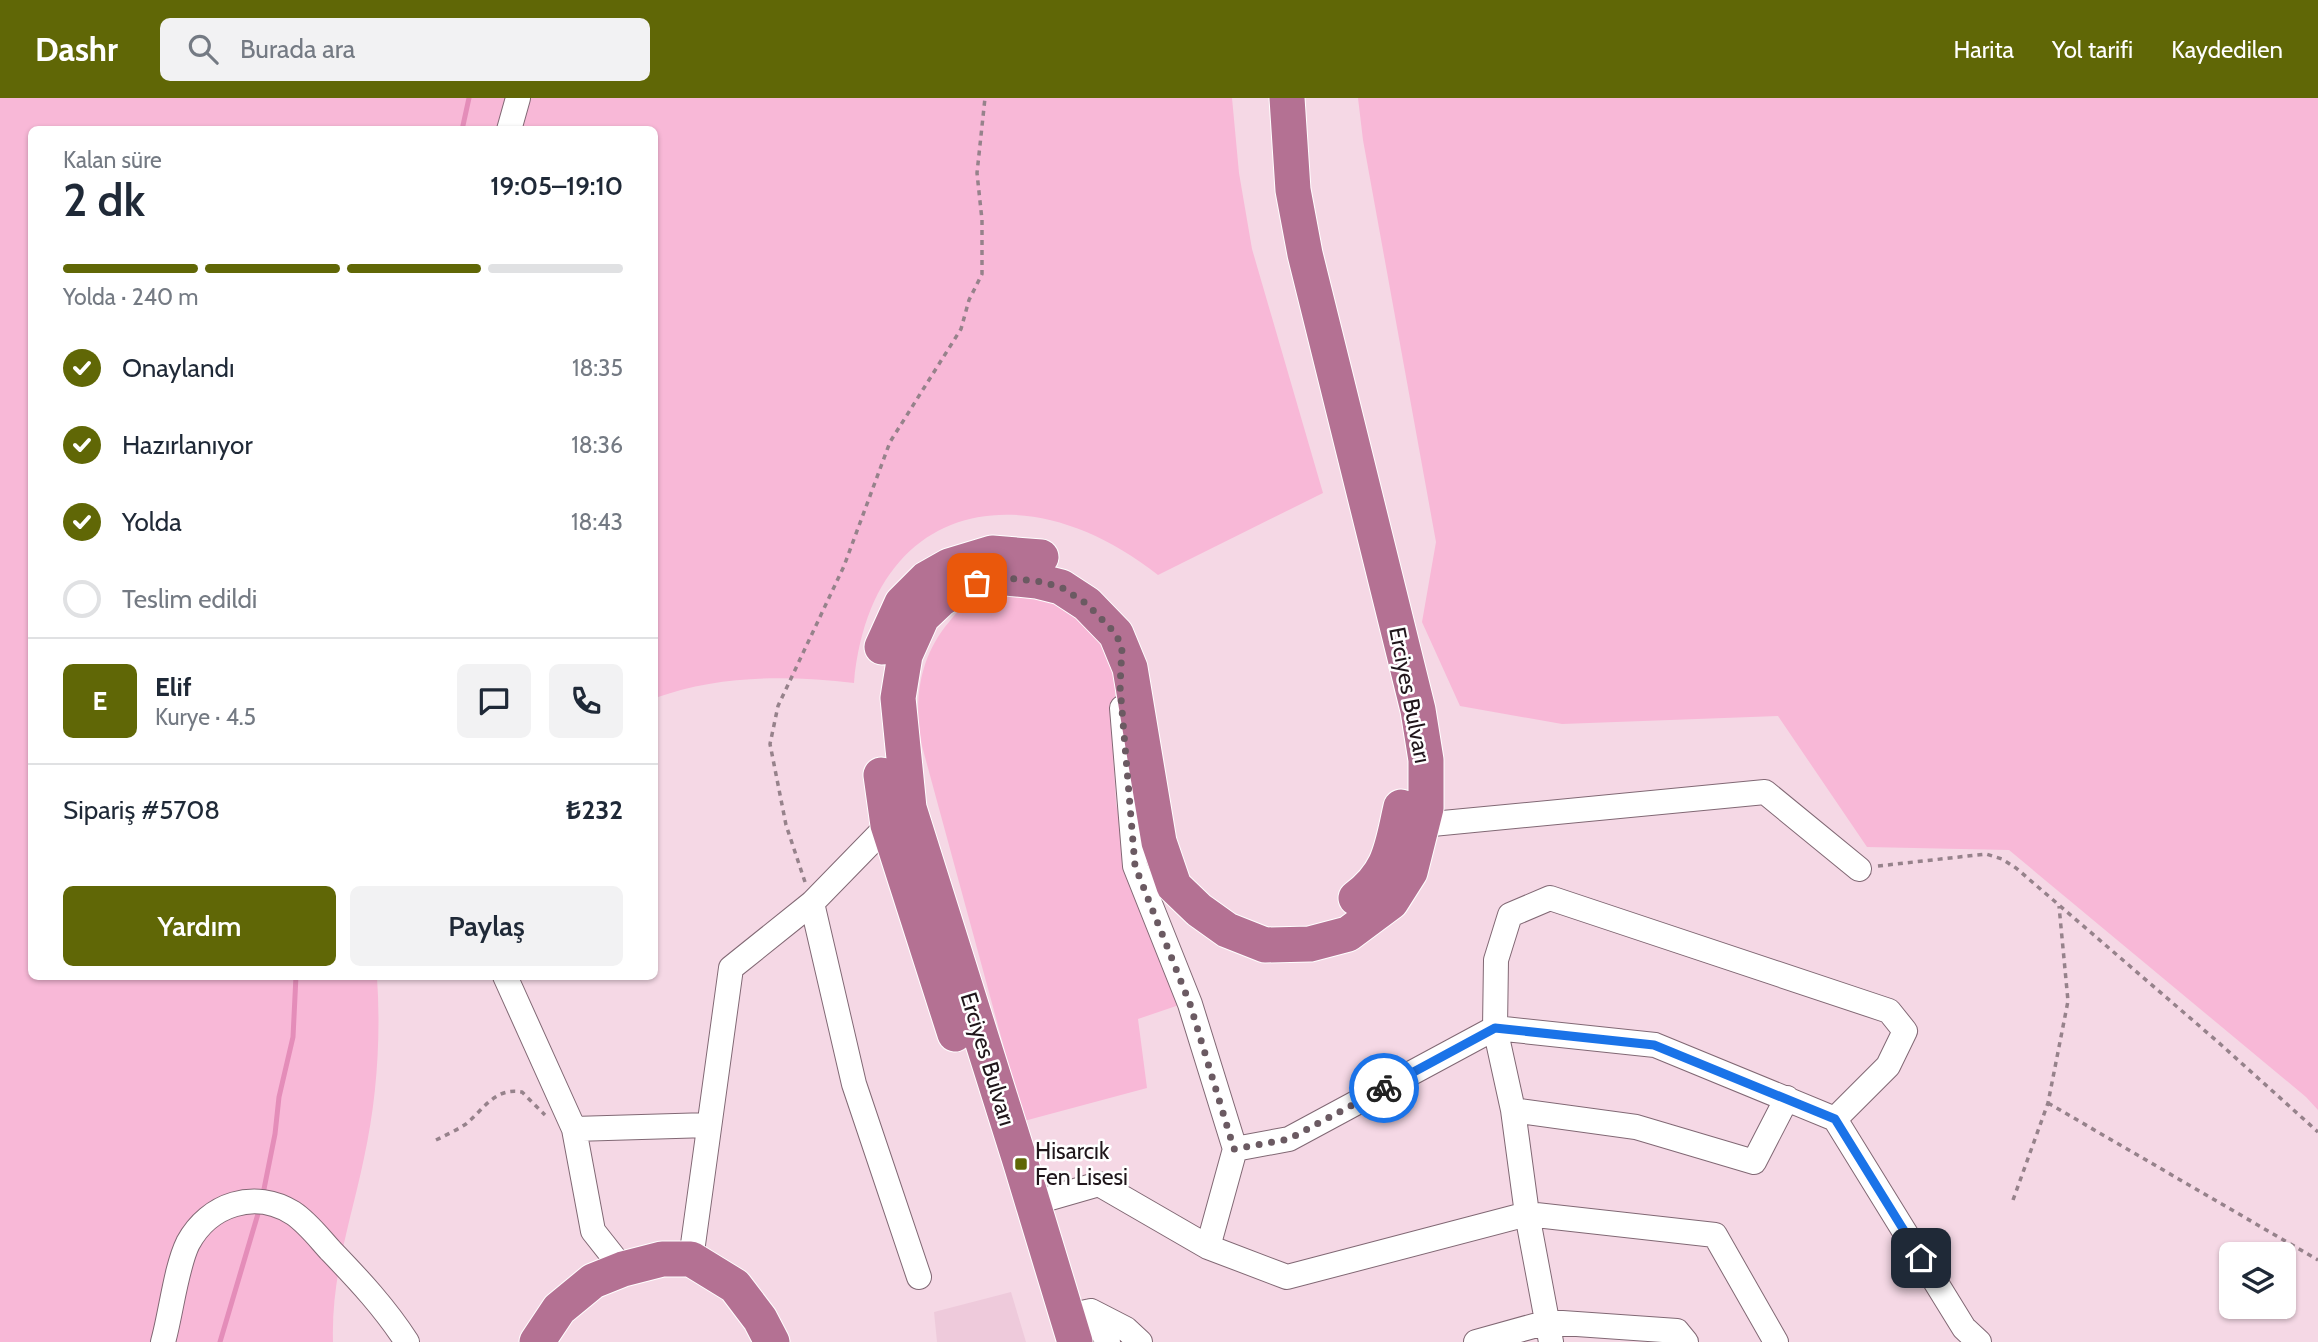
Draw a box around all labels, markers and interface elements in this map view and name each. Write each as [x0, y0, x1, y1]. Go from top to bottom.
search box [160, 18, 650, 81]
text: Dashr [35, 29, 118, 69]
icon: search [184, 30, 222, 68]
text: Burada ara [240, 33, 355, 65]
text: Harita [1954, 35, 2014, 64]
text: Yol tarifi [2052, 35, 2133, 64]
text: Kaydedilen [2171, 35, 2283, 64]
text: Kalan süre [63, 146, 162, 174]
text: 19:05–19:10 [490, 170, 623, 202]
text: 2 dk [63, 172, 145, 228]
text: Yolda · 240 m [63, 283, 198, 311]
icon: check [63, 349, 101, 387]
text: Onaylandı [122, 352, 235, 384]
text: 18:35 [572, 354, 623, 382]
icon: check [63, 426, 101, 464]
text: Hazırlanıyor [122, 429, 253, 461]
text: 18:36 [571, 431, 623, 459]
icon: check [63, 503, 101, 541]
text: Yolda [122, 506, 182, 538]
text: 18:43 [571, 508, 623, 536]
pin [947, 553, 1007, 613]
icon: bag [958, 564, 996, 602]
text: Teslim edildi [122, 583, 257, 615]
street label: Erciyes Bulvarı [1383, 625, 1437, 765]
button: chat [457, 664, 531, 738]
button: phone [549, 664, 623, 738]
text: Elif [155, 671, 192, 703]
text: E [93, 685, 107, 717]
text: Kurye · 4.5 [155, 703, 256, 731]
text: Sipariş #5708 [63, 794, 220, 826]
text: ₺232 [566, 794, 623, 826]
button: Yardım [63, 886, 336, 966]
button: Paylaş [350, 886, 623, 966]
street label: Erciyes Bulvarı [954, 989, 1022, 1129]
courier [1349, 1053, 1419, 1123]
icon: bike [1365, 1069, 1403, 1107]
place label: Hisarcık Fen Lisesi [1035, 1137, 1128, 1191]
marker: Hisarcık Fen Lisesi [1013, 1156, 1029, 1172]
pin [1891, 1228, 1951, 1288]
icon: home [1902, 1239, 1940, 1277]
map controls [2219, 1242, 2296, 1319]
button: layers [2219, 1242, 2296, 1319]

